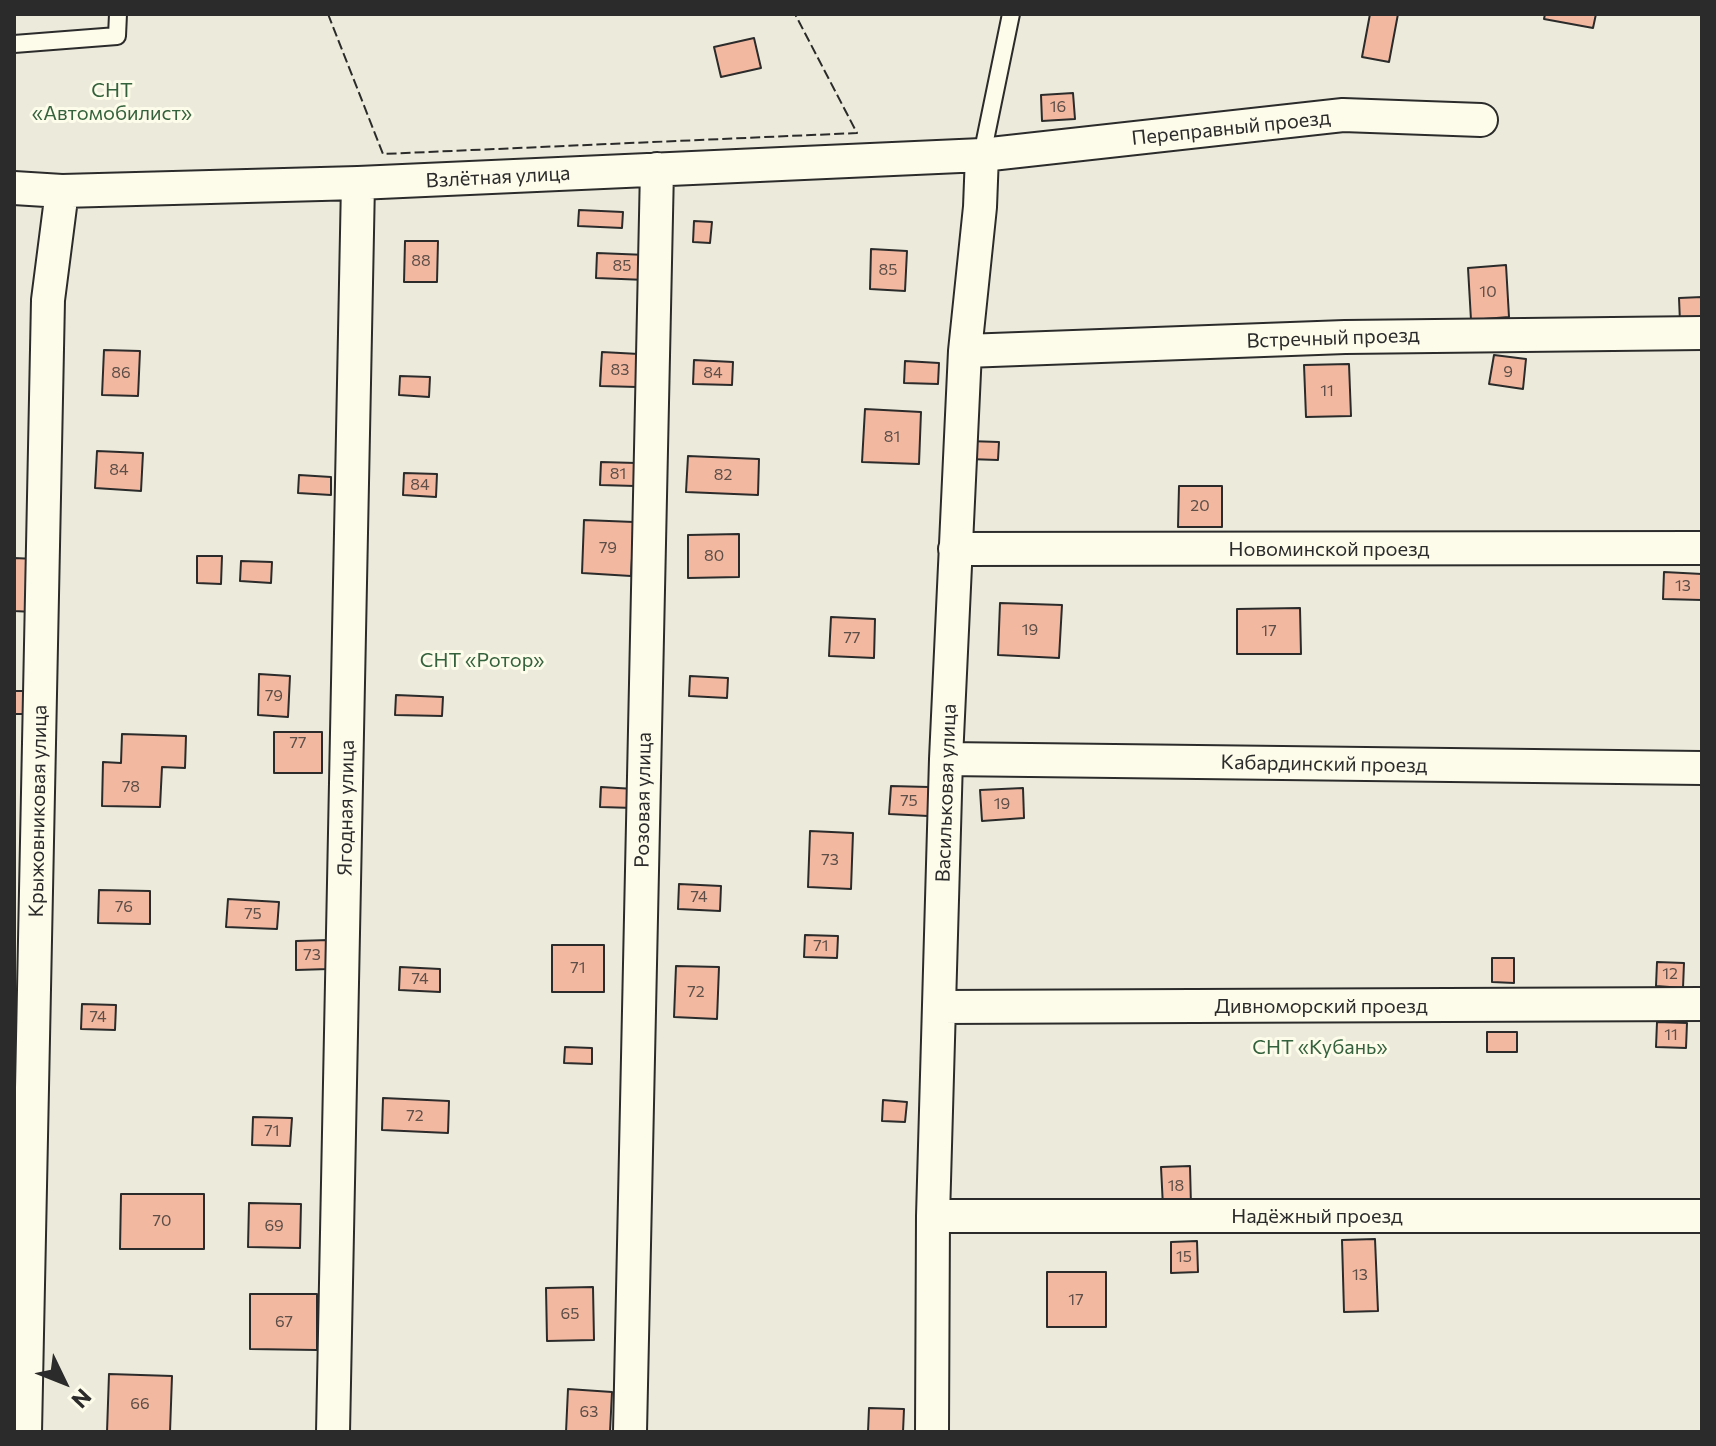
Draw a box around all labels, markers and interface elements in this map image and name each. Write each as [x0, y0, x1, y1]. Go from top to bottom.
park label: СНТ «Автомобилист» [32, 78, 192, 125]
house number: 16 [1050, 97, 1066, 117]
street label: Переправный проезд [1130, 106, 1332, 150]
street label: Взлётная улица [425, 161, 571, 193]
house number: 88 [411, 251, 431, 271]
house number: 85 [613, 256, 631, 276]
house number: 85 [879, 260, 897, 280]
house number: 10 [1479, 282, 1497, 302]
street label: Встречный проезд [1246, 323, 1420, 353]
house number: 83 [611, 360, 629, 380]
house number: 9 [1503, 362, 1513, 382]
house number: 86 [111, 363, 131, 383]
house number: 84 [703, 363, 723, 383]
house number: 11 [1320, 381, 1334, 401]
house number: 81 [884, 427, 900, 447]
house number: 84 [109, 460, 129, 480]
house number: 81 [610, 464, 626, 484]
house number: 82 [714, 465, 732, 485]
house number: 84 [410, 475, 430, 495]
house number: 20 [1190, 496, 1210, 516]
street label: Новоминской проезд [1229, 537, 1429, 561]
house number: 79 [599, 538, 617, 558]
house number: 80 [704, 546, 724, 566]
house number: 13 [1675, 576, 1691, 596]
house number: 19 [1022, 620, 1038, 640]
house number: 17 [1261, 621, 1277, 641]
house number: 77 [844, 628, 860, 648]
park label: СНТ «Ротор» [420, 648, 544, 672]
house number: 79 [265, 686, 283, 706]
street label: Васильковая улица [931, 703, 961, 883]
street label: Крыжовниковая улица [24, 704, 52, 918]
street label: Розовая улица [630, 732, 656, 868]
house number: 77 [290, 733, 306, 753]
street label: Ягодная улица [333, 740, 359, 876]
street label: Кабардинский проезд [1220, 750, 1428, 778]
house number: 78 [122, 777, 140, 797]
house number: 75 [900, 791, 918, 811]
house number: 19 [994, 794, 1010, 814]
house number: 73 [821, 850, 839, 870]
house number: 74 [690, 887, 708, 907]
house number: 76 [115, 897, 133, 917]
house number: 75 [244, 904, 262, 924]
house number: 71 [813, 936, 829, 956]
house number: 73 [303, 945, 321, 965]
house number: 71 [570, 958, 586, 978]
house number: 12 [1662, 964, 1678, 984]
house number: 74 [411, 969, 429, 989]
house number: 72 [687, 982, 705, 1002]
street label: Дивноморский проезд [1214, 994, 1428, 1018]
house number: 74 [89, 1007, 107, 1027]
house number: 11 [1664, 1025, 1678, 1045]
park label: СНТ «Кубань» [1252, 1035, 1388, 1059]
house number: 72 [406, 1106, 424, 1126]
house number: 71 [264, 1121, 280, 1141]
house number: 18 [1168, 1176, 1184, 1196]
street label: Надёжный проезд [1231, 1204, 1403, 1228]
house number: 70 [153, 1211, 171, 1231]
house number: 69 [264, 1216, 284, 1236]
house number: 15 [1176, 1247, 1192, 1267]
house number: 13 [1352, 1265, 1368, 1285]
house number: 17 [1068, 1290, 1084, 1310]
house number: 65 [561, 1304, 579, 1324]
house number: 67 [275, 1312, 293, 1332]
north arrow [24, 1342, 104, 1422]
text: N [66, 1383, 97, 1414]
house number: 66 [130, 1394, 150, 1414]
house number: 63 [580, 1402, 598, 1422]

